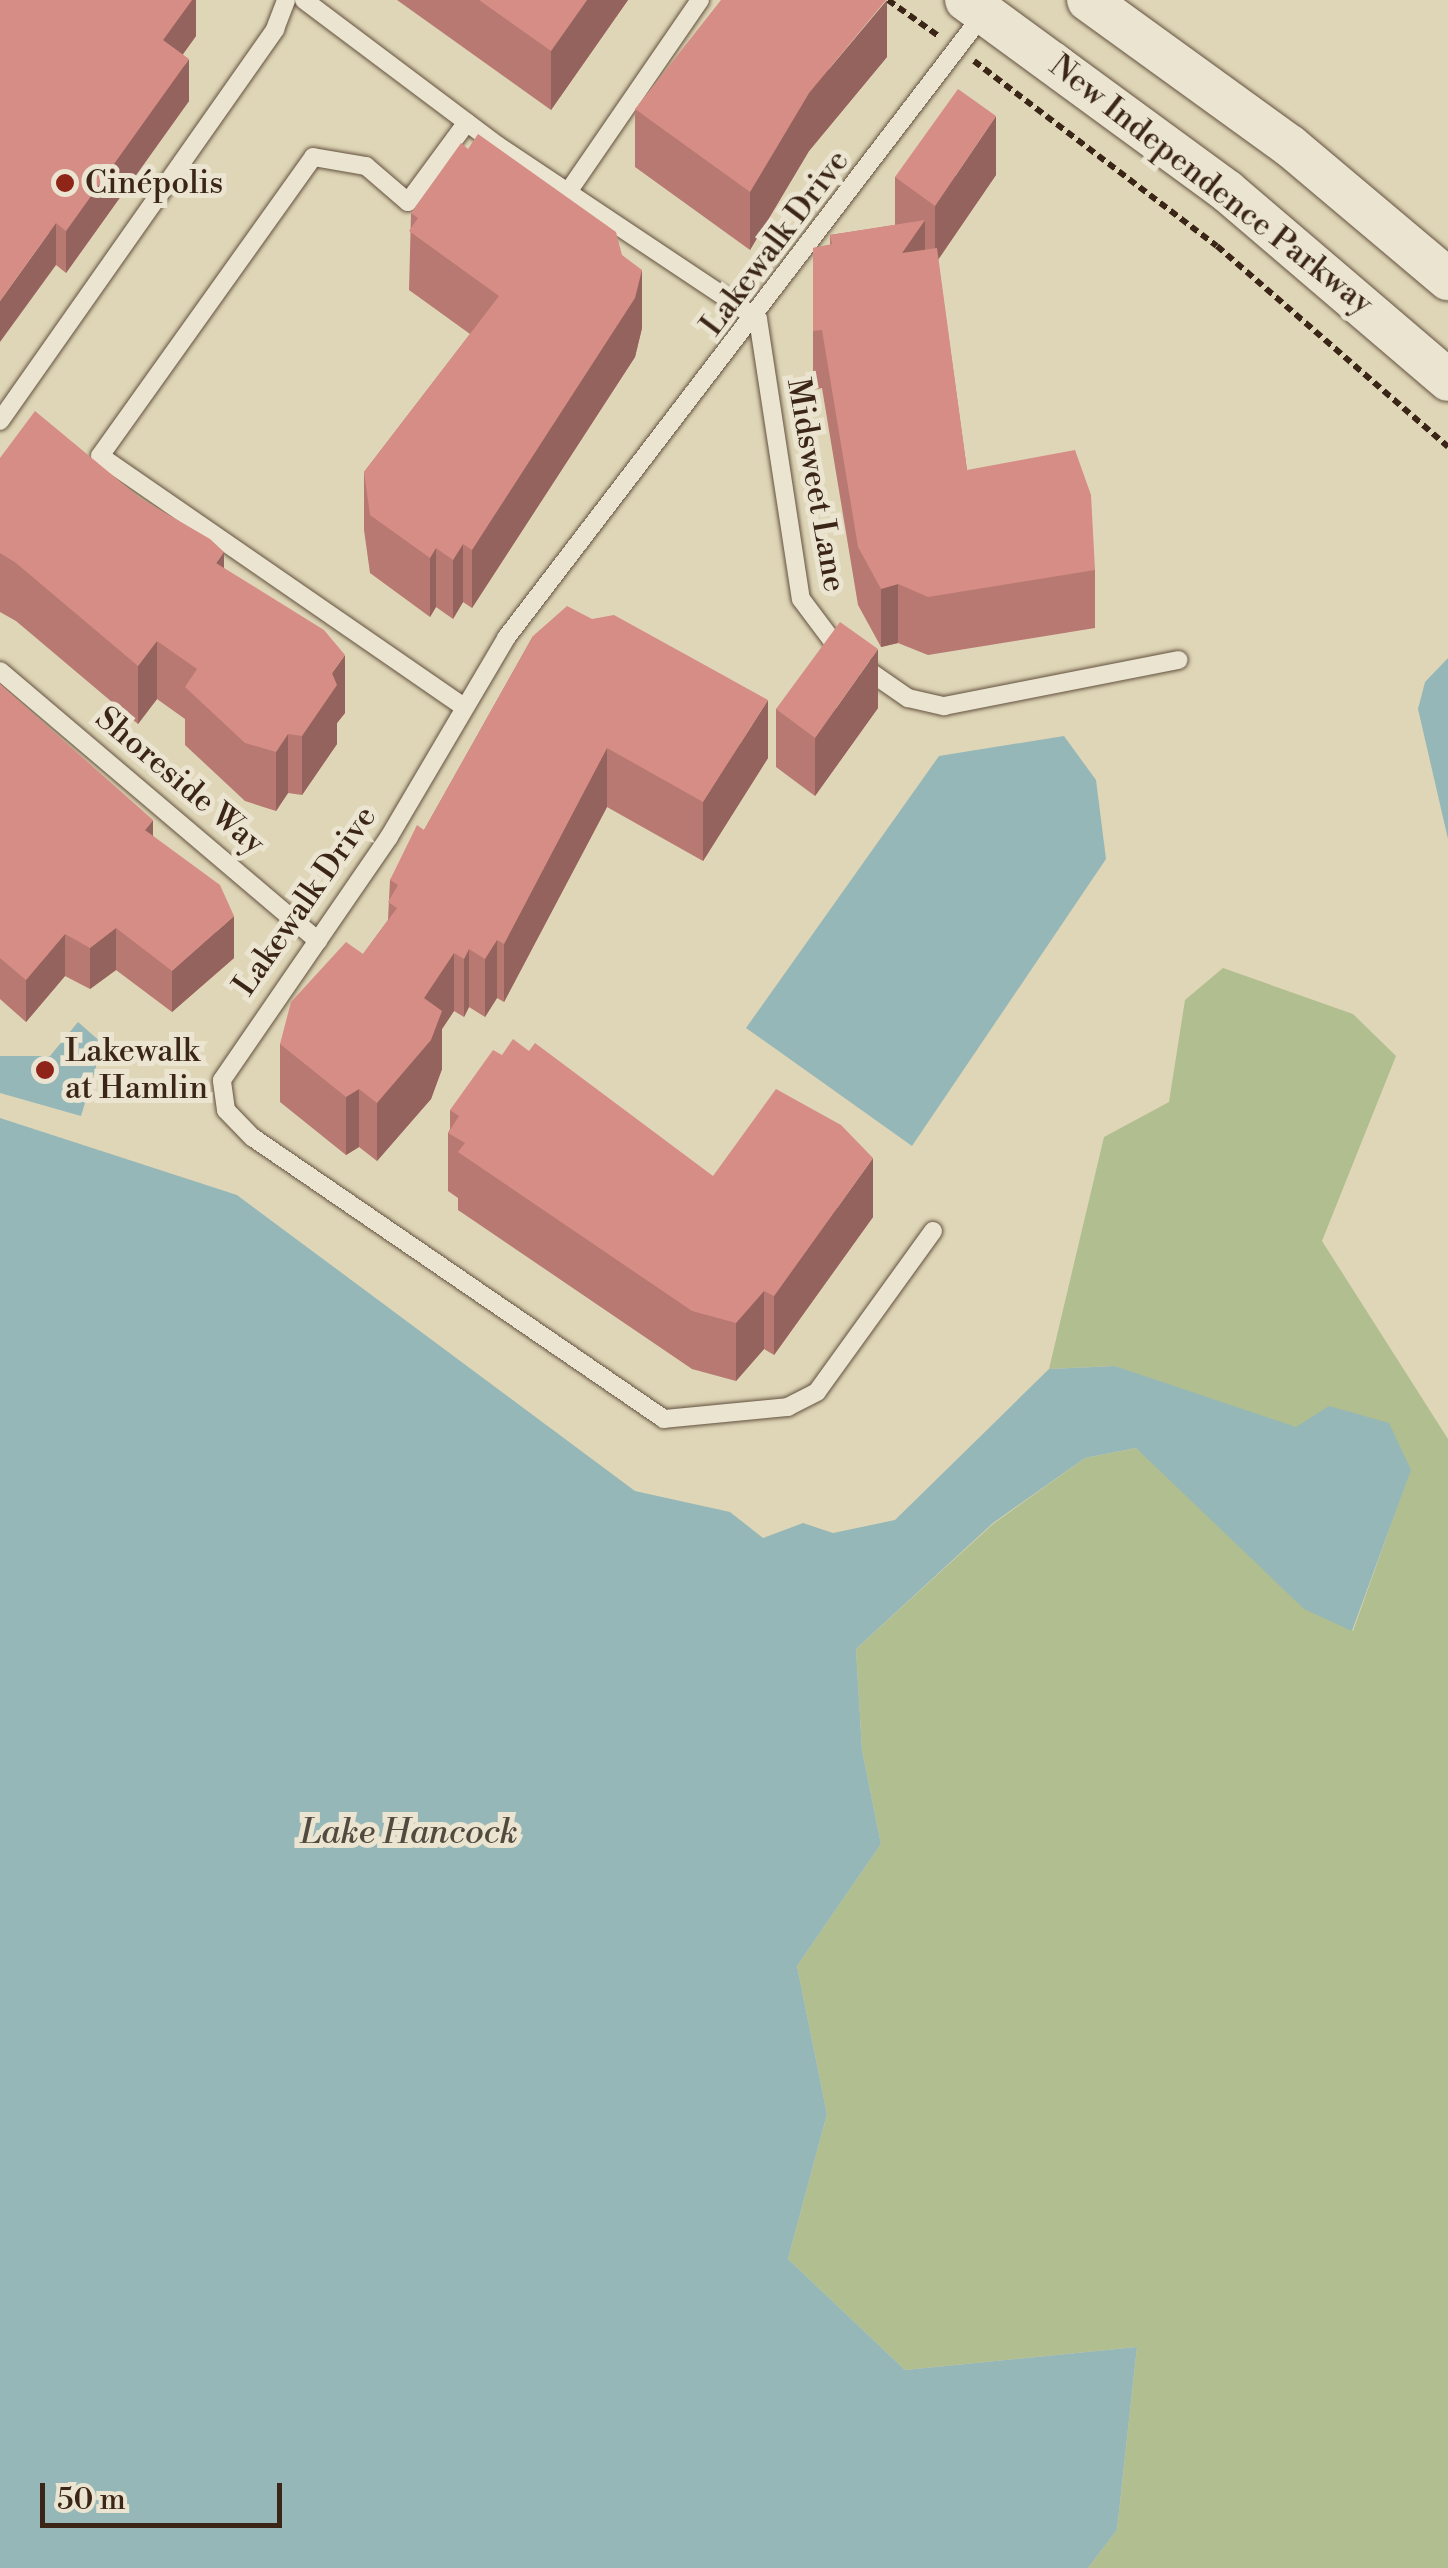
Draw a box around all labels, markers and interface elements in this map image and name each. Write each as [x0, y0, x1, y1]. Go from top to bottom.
street label: New Independence Parkway [1042, 47, 1380, 323]
street label: Lakewalk Drive [693, 143, 857, 343]
place label: Cinépolis [85, 164, 223, 202]
marker: Cinépolis [54, 172, 76, 194]
street label: Midsweet Lane [778, 375, 854, 595]
street label: Shoreside Way [88, 699, 272, 863]
street label: Lakewalk Drive [225, 799, 385, 1003]
place label: Lakewalk at Hamlin [65, 1033, 208, 1108]
marker: Lakewalk at Hamlin [34, 1059, 56, 1081]
water label: Lake Hancock [300, 1812, 518, 1854]
scale bar [45, 2463, 288, 2525]
text: 50 m [57, 2481, 126, 2519]

